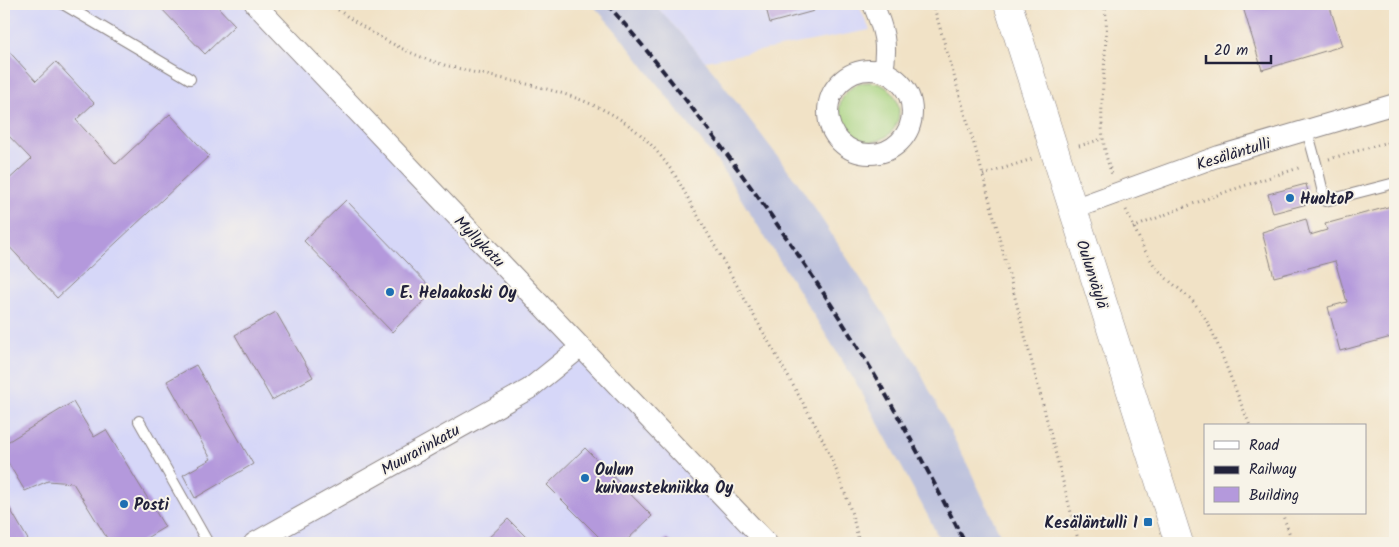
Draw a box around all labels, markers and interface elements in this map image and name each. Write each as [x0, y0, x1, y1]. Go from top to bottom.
scale bar [1206, 32, 1272, 64]
text: 20 m [1214, 39, 1248, 63]
street label: Kesäläntulli [1193, 131, 1275, 178]
place label: HuoltoP [1300, 187, 1354, 212]
marker: HuoltoP [1284, 192, 1296, 204]
street label: Myllykatu [448, 210, 510, 274]
street label: Oulunväylä [1069, 237, 1115, 313]
place label: E. Helaakoski Oy [400, 281, 517, 306]
marker: E. Helaakoski Oy [384, 286, 396, 298]
street label: Muurarinkatu [376, 418, 465, 482]
legend [1204, 424, 1366, 514]
text: Road [1249, 434, 1280, 458]
place label: Oulun kuivaustekniikka Oy [595, 458, 734, 501]
text: Railway [1249, 458, 1297, 482]
marker: Oulun kuivaustekniikka Oy [579, 472, 591, 484]
text: Building [1249, 484, 1299, 508]
place label: Posti [134, 493, 170, 518]
marker: Posti [118, 498, 130, 510]
place label: Kesäläntulli I [1045, 511, 1138, 536]
marker: Kesäläntulli I [1142, 516, 1154, 528]

